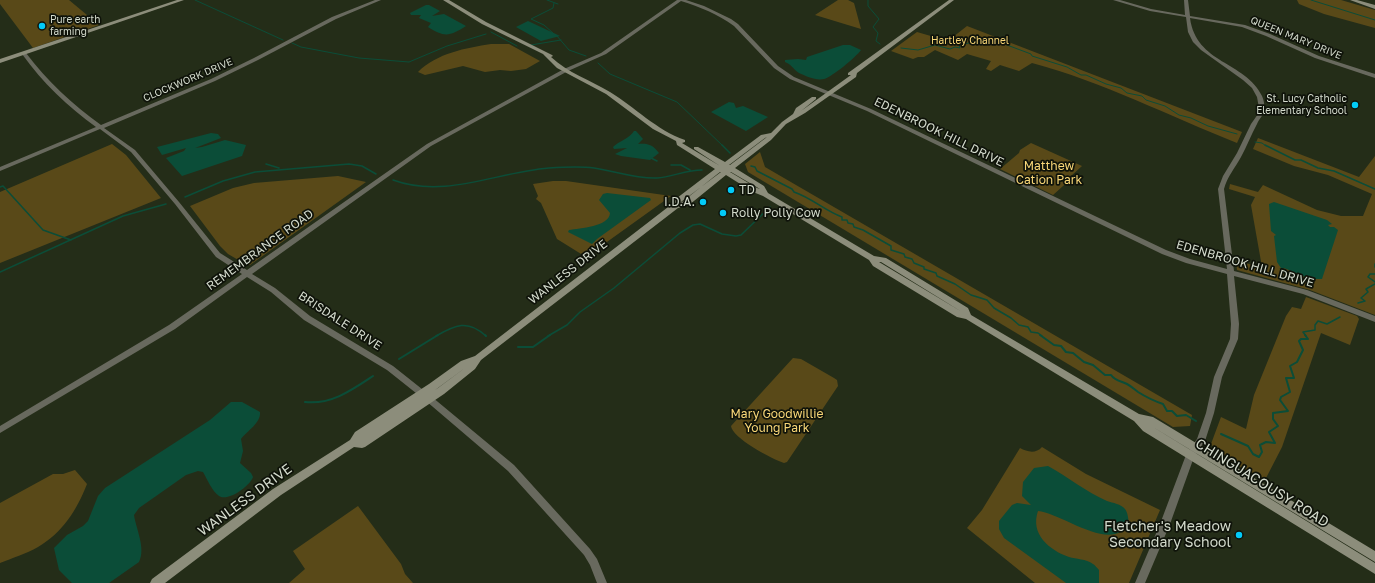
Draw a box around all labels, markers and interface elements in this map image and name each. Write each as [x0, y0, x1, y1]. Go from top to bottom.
place label: Pure earth farming [50, 14, 100, 38]
street label: QUEEN MARY DRIVE [1249, 14, 1343, 62]
marker: Pure earth farming [37, 21, 47, 31]
park label: Hartley Channel [931, 35, 1009, 47]
street label: CLOCKWORK DRIVE [141, 56, 235, 104]
place label: St. Lucy Catholic Elementary School [1256, 93, 1347, 116]
street label: EDENBROOK HILL DRIVE [872, 94, 1006, 170]
marker: St. Lucy Catholic Elementary School [1350, 100, 1360, 110]
park label: Matthew Cation Park [1016, 159, 1082, 187]
place label: TD [739, 183, 755, 197]
marker: TD [726, 185, 736, 195]
place label: I.D.A. [664, 195, 695, 209]
marker: I.D.A. [698, 197, 708, 207]
street label: REMEMBRANCE ROAD [204, 206, 316, 294]
place label: Rolly Polly Cow [731, 206, 820, 220]
marker: Rolly Polly Cow [718, 208, 728, 218]
street label: WANLESS DRIVE [526, 237, 610, 307]
street label: EDENBROOK HILL DRIVE [1174, 237, 1316, 291]
street label: BRISDALE DRIVE [296, 289, 384, 353]
park label: Mary Goodwillie Young Park [731, 407, 823, 435]
street label: CHINGUACOUSY ROAD [1192, 435, 1332, 531]
street label: WANLESS DRIVE [195, 460, 295, 540]
place label: Fletcher's Meadow Secondary School [1104, 519, 1231, 552]
marker: Fletcher's Meadow Secondary School [1234, 530, 1244, 540]

